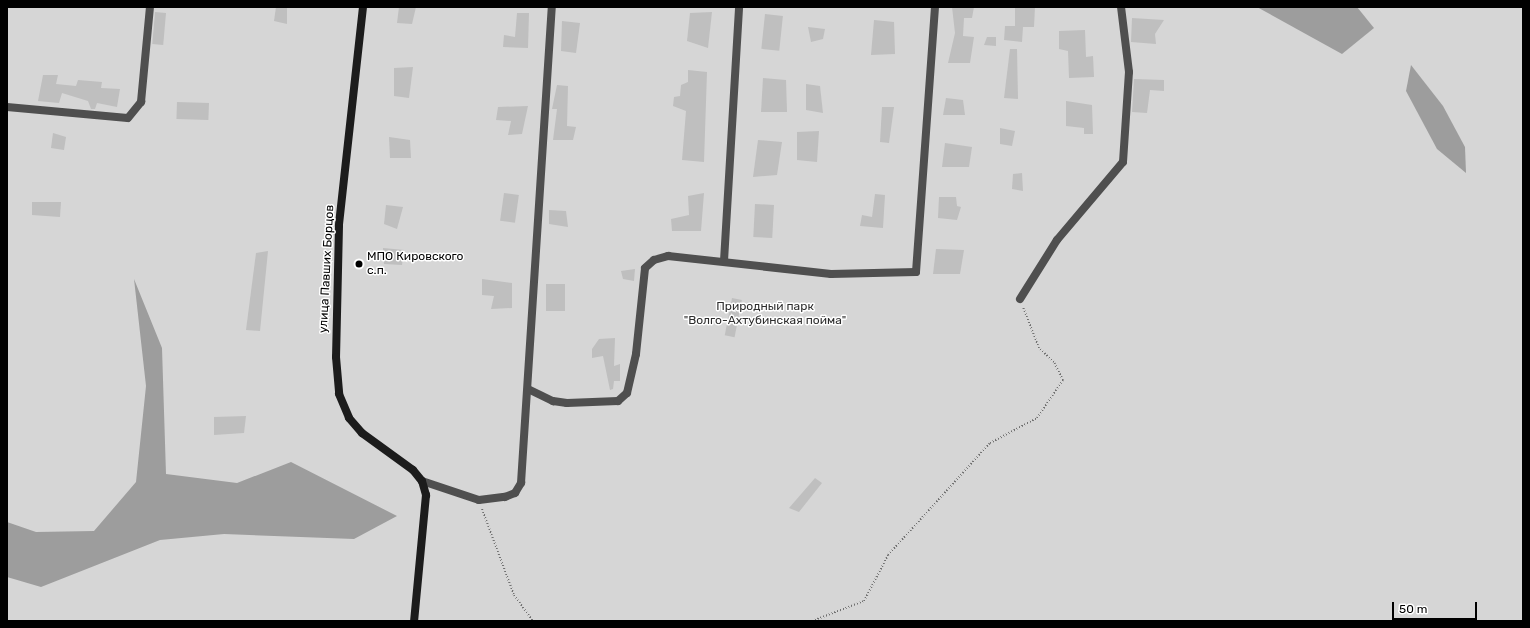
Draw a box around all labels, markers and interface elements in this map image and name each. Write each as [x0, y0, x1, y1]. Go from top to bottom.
street label: улица Павших Борцов [316, 205, 338, 333]
place label: МПО Кировского с.п. [367, 250, 463, 278]
marker: МПО Кировского с.п. [354, 259, 364, 269]
park label: Природный парк "Волго-Ахтубинская пойма" [684, 300, 846, 328]
scale bar [1394, 594, 1479, 620]
text: 50 m [1399, 602, 1427, 616]

